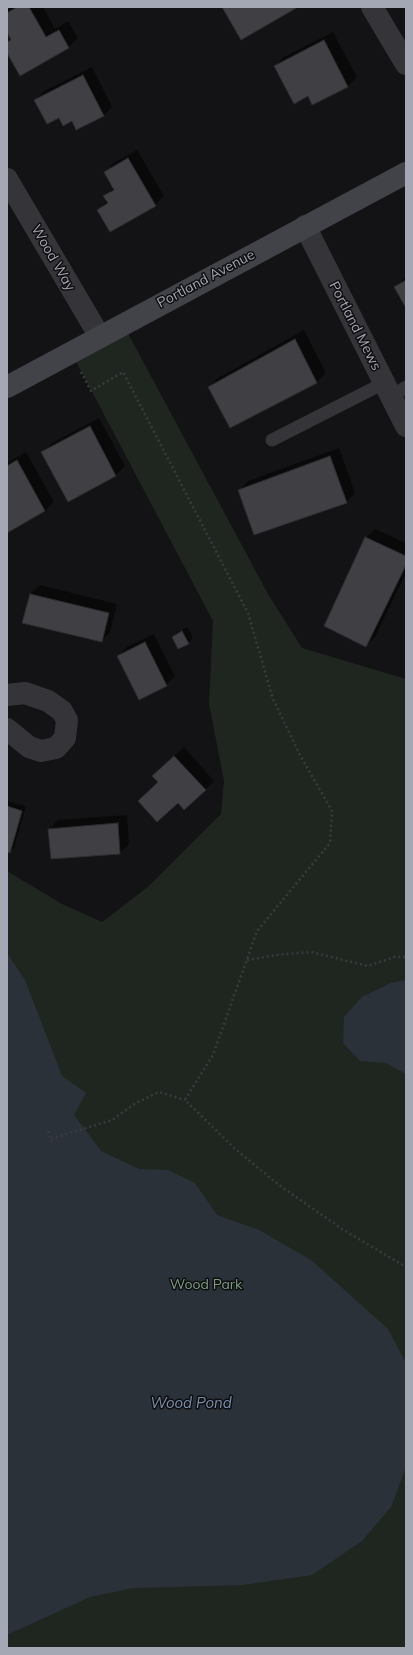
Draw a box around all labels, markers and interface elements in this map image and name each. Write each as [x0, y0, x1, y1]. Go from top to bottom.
street label: Wood Way [27, 222, 79, 294]
street label: Portland Avenue [154, 246, 258, 312]
street label: Portland Mews [325, 279, 385, 373]
park label: Wood Park [170, 1277, 242, 1293]
water label: Wood Pond [150, 1394, 232, 1412]

